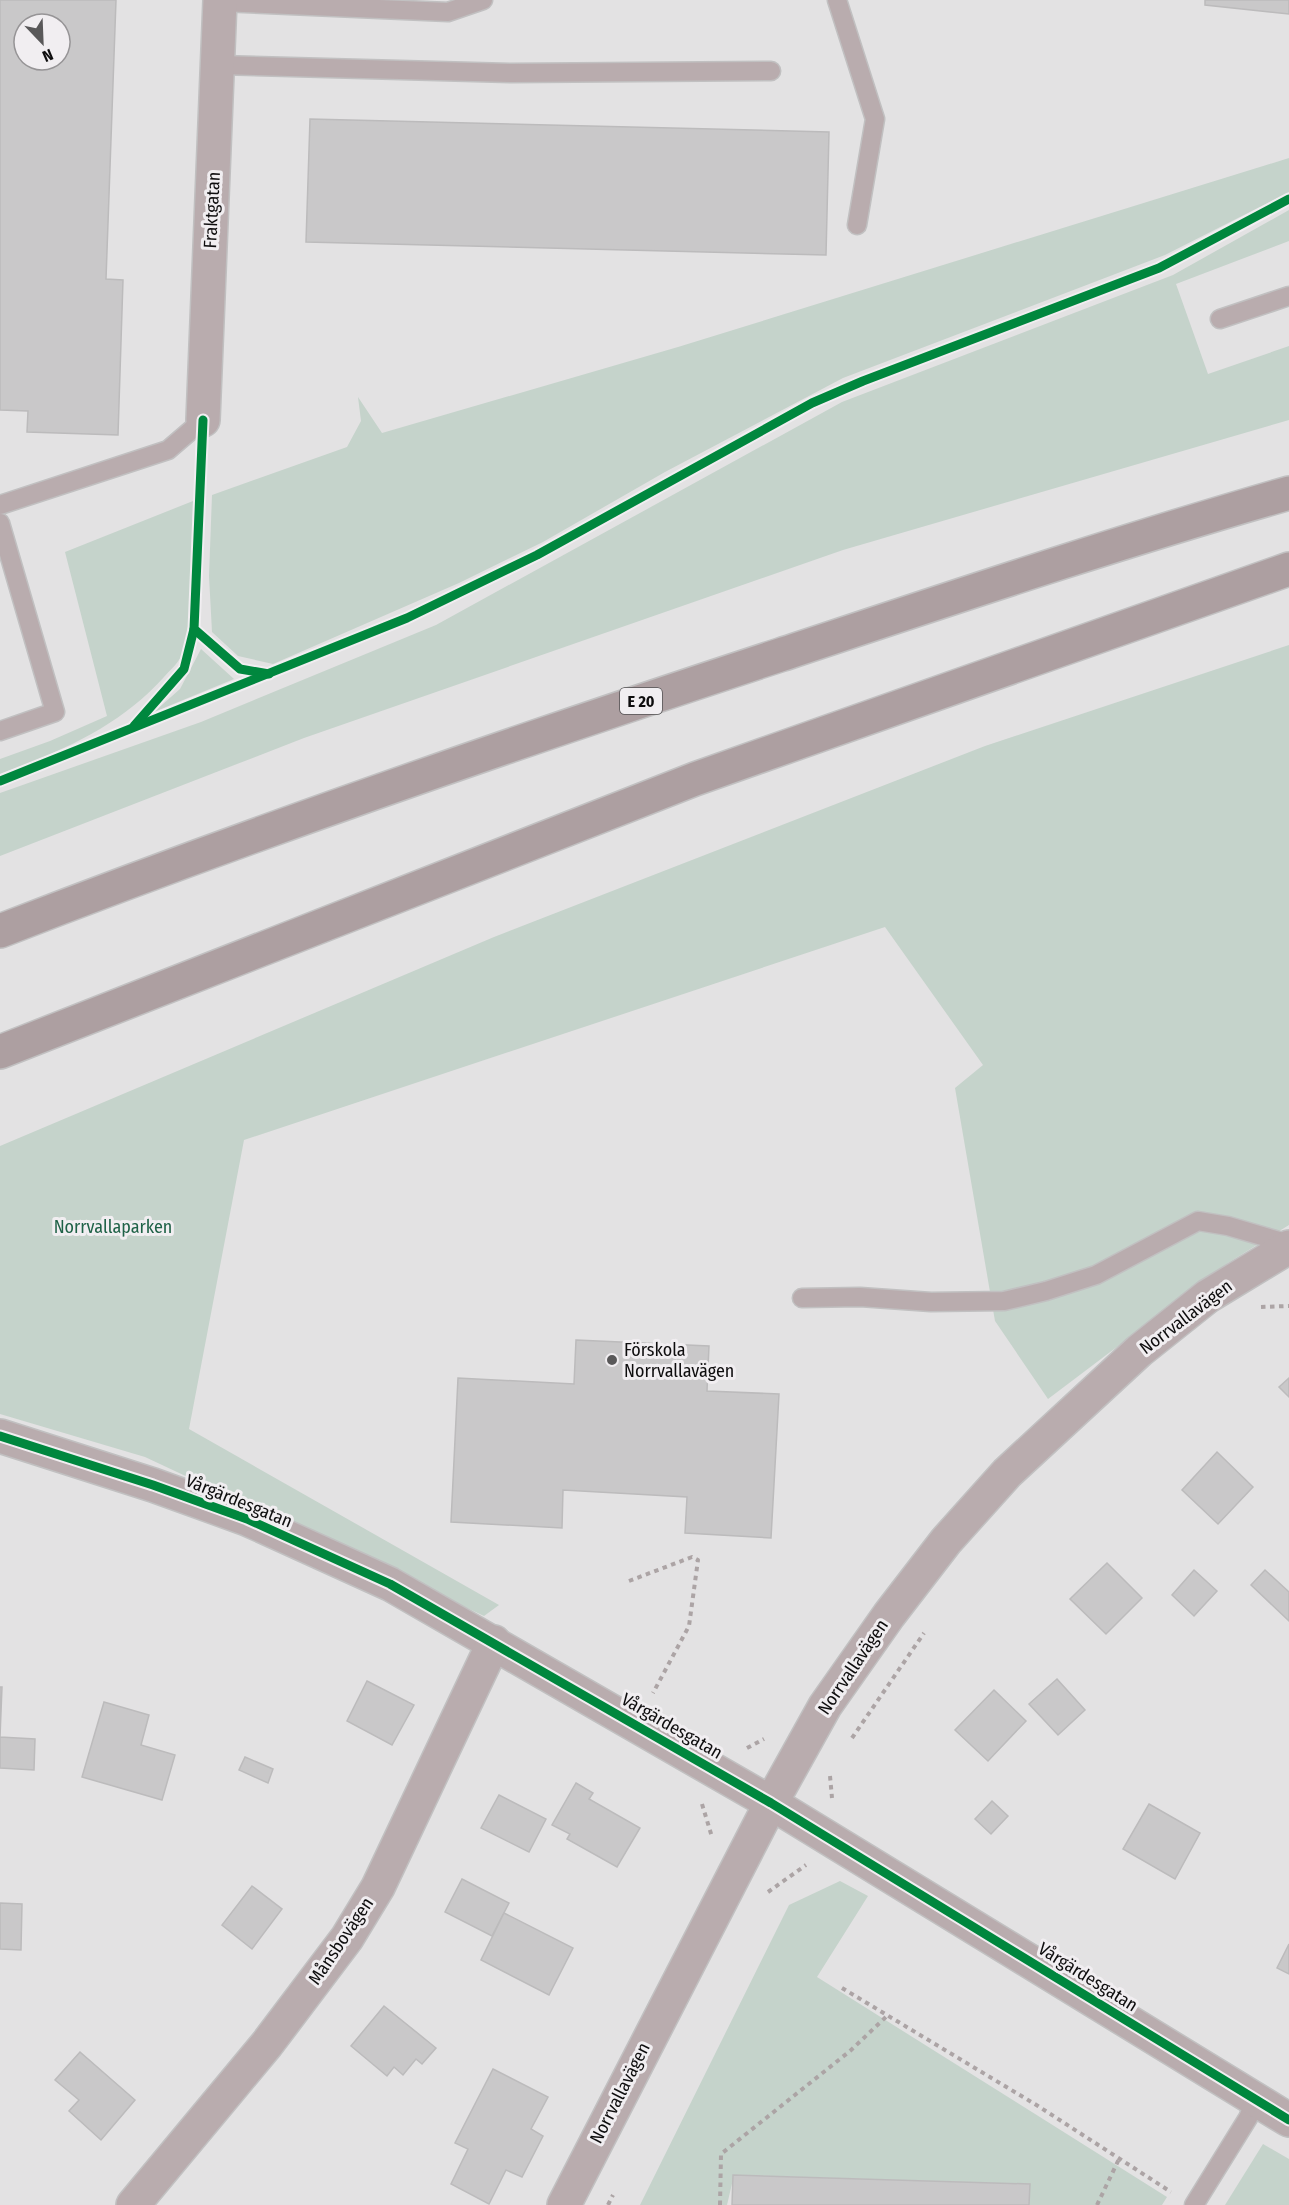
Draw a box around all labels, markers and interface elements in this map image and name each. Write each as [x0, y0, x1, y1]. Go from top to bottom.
north arrow [12, 12, 72, 72]
text: N [40, 45, 56, 66]
street label: Fraktgatan [199, 171, 225, 249]
road number: E 20 [620, 688, 662, 714]
park label: Norrvallaparken [54, 1216, 172, 1238]
street label: Norrvallavägen [1135, 1275, 1237, 1359]
place label: Förskola Norrvallavägen [624, 1339, 734, 1382]
marker: Förskola Norrvallavägen [605, 1353, 619, 1367]
street label: Vårgärdesgatan [182, 1470, 296, 1532]
street label: Norrvallavägen [813, 1615, 893, 1719]
street label: Vårgärdesgatan [617, 1688, 727, 1764]
street label: Månsbovägen [304, 1893, 378, 1989]
street label: Vårgärdesgatan [1034, 1938, 1142, 2016]
street label: Norrvallavägen [585, 2039, 655, 2147]

